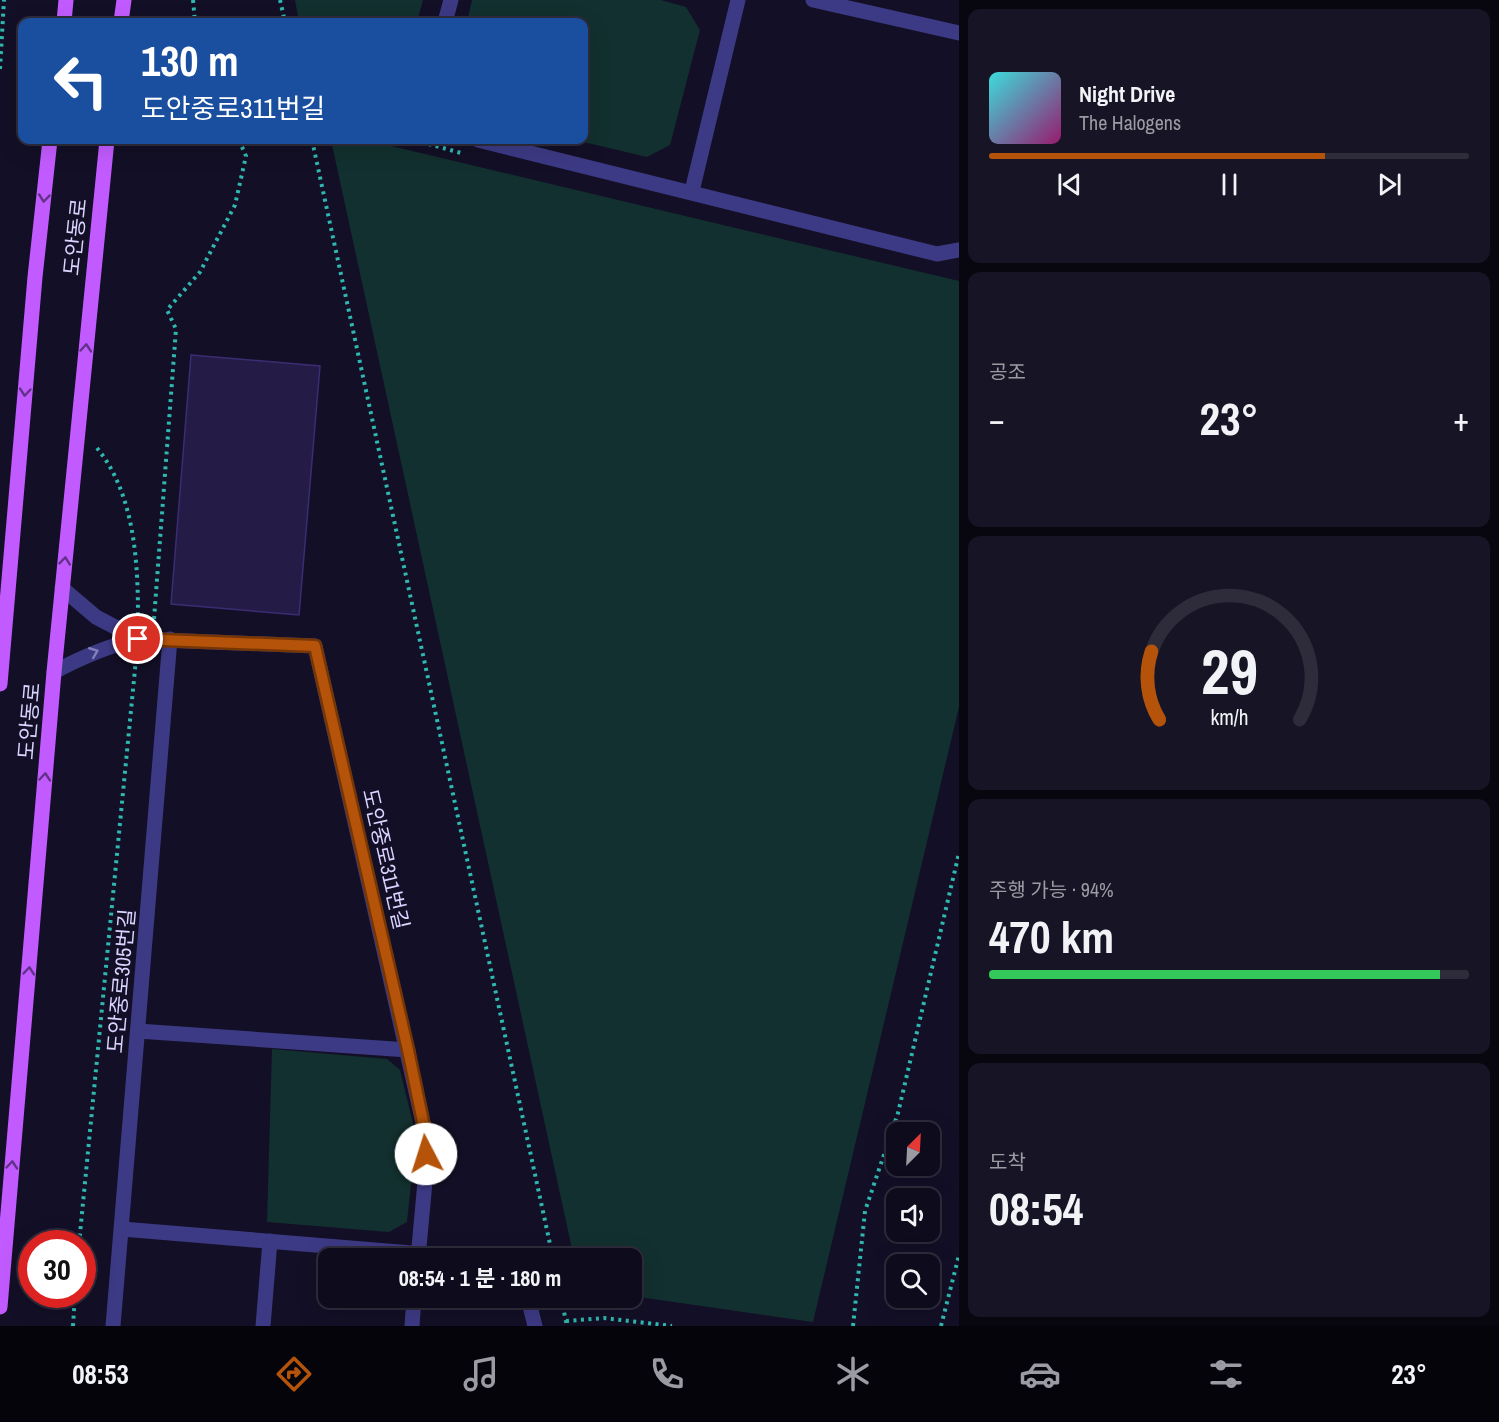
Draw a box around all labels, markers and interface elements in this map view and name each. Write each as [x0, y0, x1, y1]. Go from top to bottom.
text: 130 m [141, 33, 239, 89]
icon: left [42, 42, 120, 120]
text: Night Drive [1079, 79, 1175, 109]
text: 도안중로311번길 [141, 90, 325, 126]
text: The Halogens [1079, 109, 1181, 136]
icon: previous [1053, 168, 1086, 201]
icon: pause [1213, 168, 1246, 201]
icon: next [1373, 168, 1406, 201]
one-way arrow [38, 193, 51, 202]
street label: 도안동로 [57, 197, 93, 277]
one-way arrow [79, 343, 92, 352]
text: 공조 [989, 358, 1026, 385]
one-way arrow [19, 387, 32, 396]
text: 23° [1199, 388, 1259, 449]
text: − [989, 397, 1005, 441]
text: + [1453, 397, 1469, 441]
one-way arrow [58, 557, 71, 566]
pin [112, 613, 163, 664]
icon: arrive [121, 622, 154, 655]
text: 29 [1201, 629, 1257, 713]
one-way arrow [88, 647, 99, 659]
street label: 도안동로 [11, 681, 47, 761]
text: km/h [1210, 703, 1248, 732]
one-way arrow [38, 772, 51, 781]
street label: 도안중로311번길 [356, 786, 416, 932]
text: 주행 가능 · 94% [989, 876, 1114, 903]
text: 470 km [989, 906, 1114, 967]
street label: 도안중로305번길 [100, 908, 142, 1054]
one-way arrow [22, 966, 35, 975]
position arrow [394, 1122, 458, 1186]
north arrow [886, 1122, 940, 1176]
map controls [886, 1122, 940, 1308]
text: 도착 [989, 1148, 1026, 1175]
one-way arrow [5, 1161, 18, 1170]
text: 08:54 [989, 1178, 1083, 1239]
button: sound [886, 1188, 940, 1242]
speed limit sign: 30 [18, 1230, 96, 1308]
button: search [886, 1254, 940, 1308]
text: 08:54 · 1 분 · 180 m [399, 1263, 561, 1293]
icon: directions [273, 1353, 315, 1395]
icon: music [460, 1353, 502, 1395]
icon: phone [646, 1353, 688, 1395]
icon: climate [832, 1353, 874, 1395]
icon: car [1019, 1353, 1061, 1395]
icon: filters [1205, 1353, 1247, 1395]
text: 08:53 [72, 1356, 129, 1392]
text: 23° [1391, 1356, 1427, 1392]

